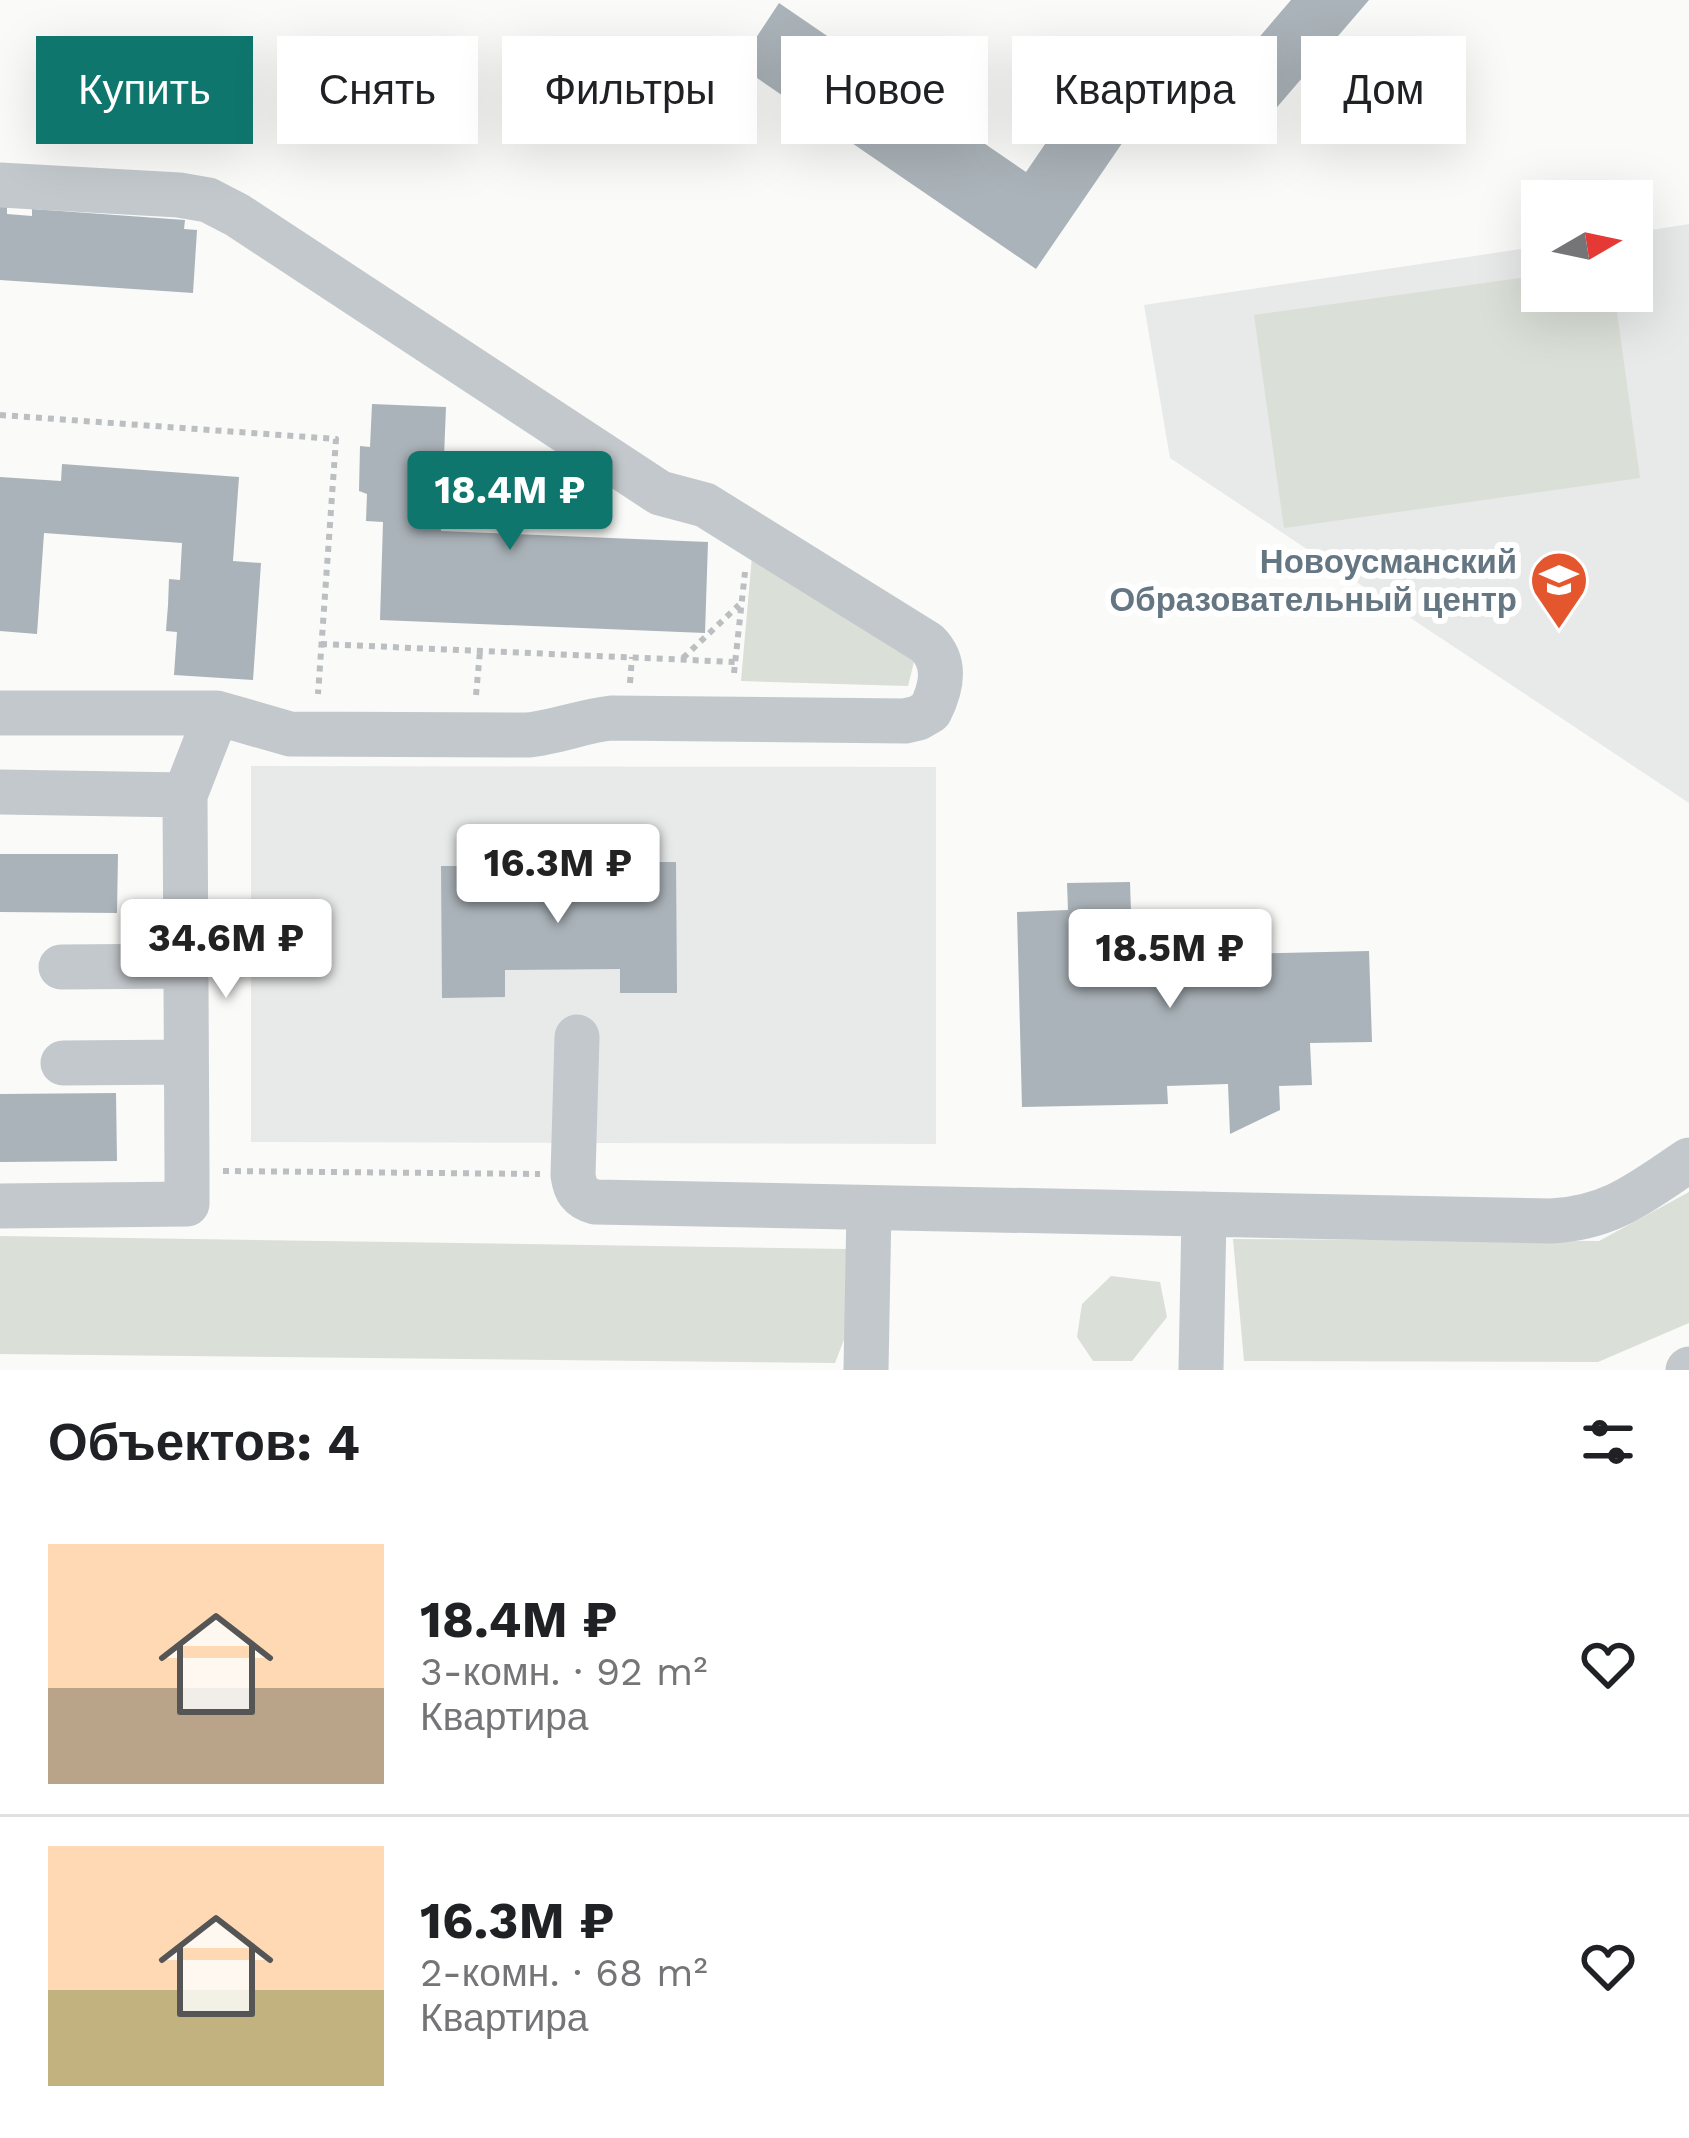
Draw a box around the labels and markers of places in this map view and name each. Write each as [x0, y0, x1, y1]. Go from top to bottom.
pin: 18.4M ₽ [399, 451, 621, 553]
place label: Новоусманский Образовательный центр [1110, 542, 1517, 619]
school or university icon: Новоусманский Образовательный центр [1528, 549, 1590, 631]
pin: 16.3M ₽ [447, 824, 669, 926]
pin: 34.6M ₽ [115, 899, 337, 1001]
pin: 18.5M ₽ [1059, 909, 1281, 1011]

